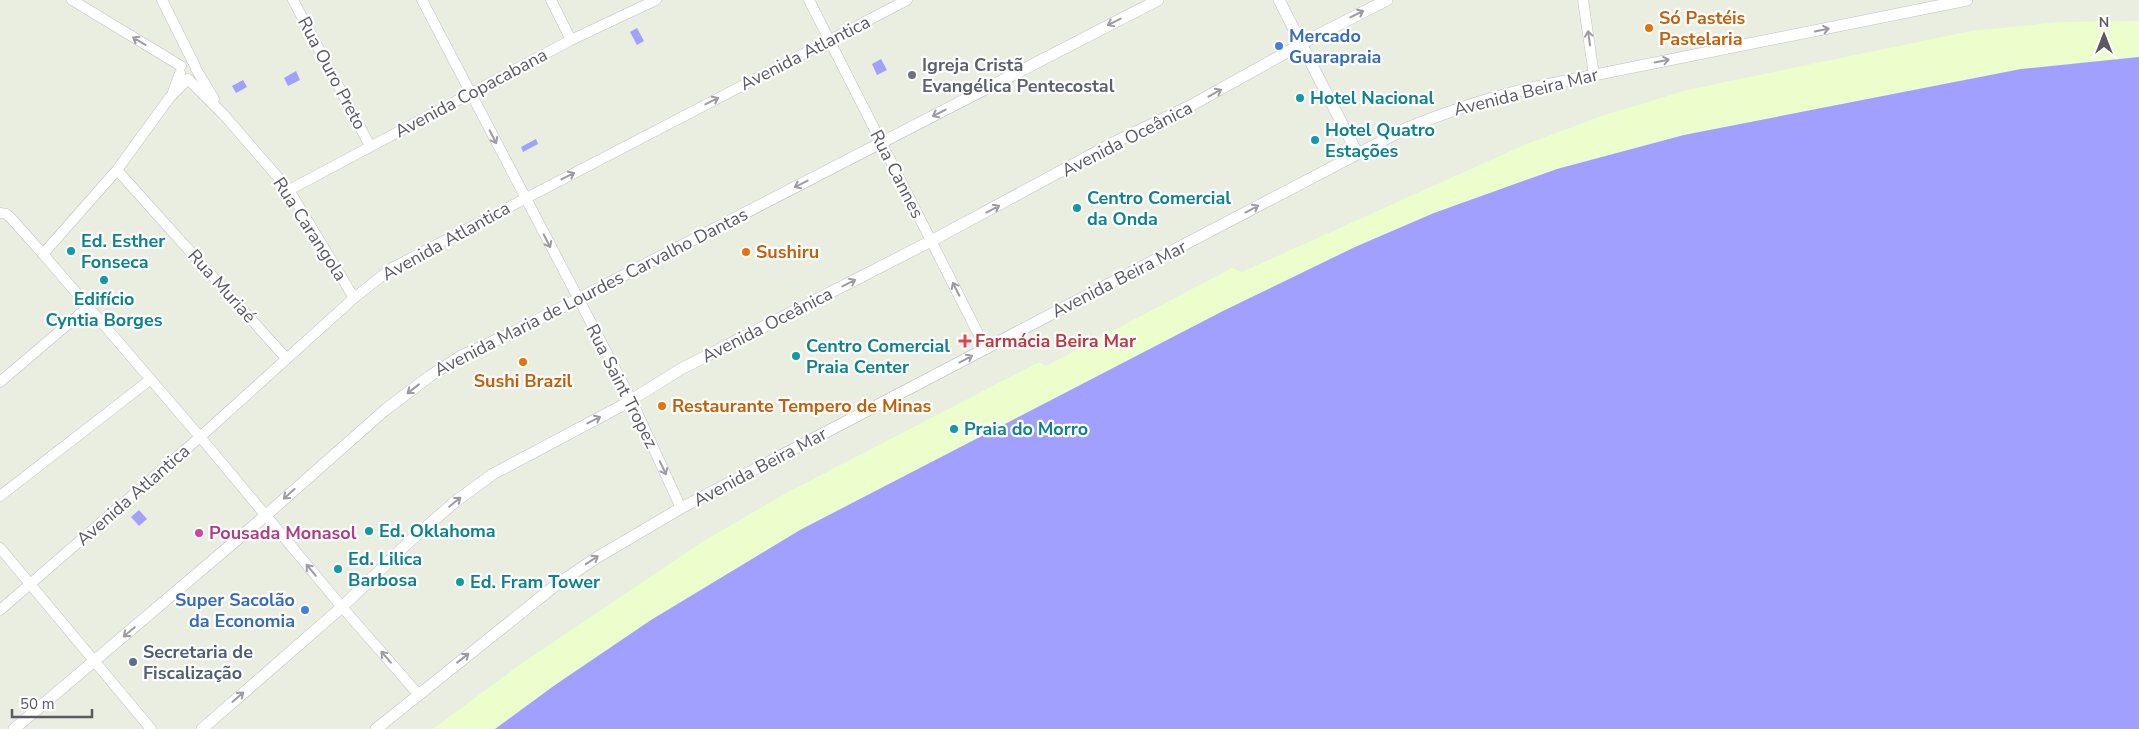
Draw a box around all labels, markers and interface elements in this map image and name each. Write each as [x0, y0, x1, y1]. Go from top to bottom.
place label: Só Pastéis Pastelaria [1659, 6, 1746, 51]
one-way arrow [1349, 9, 1364, 18]
street label: Avenida Atlantica [736, 10, 874, 96]
north arrow [2079, 10, 2129, 60]
street label: Rua Ouro Preto [292, 12, 372, 134]
text: N [2099, 13, 2109, 32]
one-way arrow [1107, 17, 1122, 27]
marker: Só Pastéis Pastelaria [1643, 22, 1655, 34]
place label: Mercado Guarapraia [1289, 24, 1381, 69]
one-way arrow [1813, 24, 1829, 34]
one-way arrow [1583, 30, 1593, 46]
one-way arrow [133, 35, 147, 45]
marker: Mercado Guarapraia [1273, 40, 1285, 52]
street label: Avenida Copacabana [391, 43, 551, 143]
place label: Igreja Cristã Evangélica Pentecostal [922, 53, 1115, 98]
one-way arrow [1654, 56, 1670, 65]
street label: Avenida Beira Mar [1451, 62, 1601, 122]
marker: Igreja Cristã Evangélica Pentecostal [906, 69, 918, 81]
place label: Hotel Nacional [1310, 86, 1435, 110]
one-way arrow [1207, 87, 1221, 97]
marker: Hotel Nacional [1294, 92, 1306, 104]
one-way arrow [704, 96, 719, 105]
street label: Avenida Oceânica [1058, 96, 1196, 182]
one-way arrow [932, 109, 947, 118]
place label: Hotel Quatro Estações [1325, 118, 1435, 163]
street label: Rua Cannes [864, 126, 930, 222]
one-way arrow [488, 130, 498, 145]
marker: Hotel Quatro Estações [1309, 134, 1321, 146]
one-way arrow [560, 171, 575, 180]
street label: Rua Carangola [267, 172, 353, 286]
one-way arrow [794, 180, 809, 189]
place label: Centro Comercial da Onda [1087, 186, 1231, 231]
street label: Avenida Atlantica [378, 196, 514, 286]
street label: Avenida Maria de Lourdes Carvalho Dantas [430, 202, 752, 382]
marker: Centro Comercial da Onda [1071, 202, 1083, 214]
one-way arrow [986, 204, 1001, 214]
one-way arrow [1245, 204, 1260, 214]
place label: Ed. Esther Fonseca [81, 229, 165, 274]
one-way arrow [542, 234, 552, 249]
street label: Avenida Beira Mar [1048, 234, 1191, 323]
place label: Sushiru [756, 240, 819, 264]
street label: Rua Muriaé [182, 244, 262, 328]
marker: Ed. Esther Fonseca [65, 245, 77, 257]
marker: Sushiru [740, 246, 752, 258]
marker: Edifício Cyntia Borges [98, 274, 110, 286]
one-way arrow [841, 278, 856, 287]
street label: Avenida Oceânica [698, 282, 836, 368]
one-way arrow [951, 282, 961, 297]
place label: Edifício Cyntia Borges [45, 287, 163, 332]
street label: Rua Saint Tropez [580, 320, 664, 452]
place label: Farmácia Beira Mar [975, 329, 1136, 353]
place label: Centro Comercial Praia Center [806, 334, 950, 379]
marker: Farmácia Beira Mar [959, 335, 971, 347]
marker: Centro Comercial Praia Center [790, 350, 802, 362]
one-way arrow [958, 354, 973, 363]
marker: Sushi Brazil [517, 356, 529, 368]
place label: Sushi Brazil [474, 369, 573, 393]
one-way arrow [407, 383, 420, 394]
place label: Restaurante Tempero de Minas [672, 394, 932, 418]
marker: Restaurante Tempero de Minas [656, 400, 668, 412]
one-way arrow [587, 415, 602, 425]
place label: Praia do Morro [964, 417, 1088, 441]
street label: Avenida Beira Mar [689, 421, 832, 512]
marker: Praia do Morro [948, 423, 960, 435]
street label: Avenida Atlantica [71, 439, 195, 551]
one-way arrow [658, 460, 668, 475]
one-way arrow [283, 488, 296, 500]
one-way arrow [448, 497, 461, 508]
place label: Ed. Oklahoma [379, 519, 496, 543]
place label: Pousada Monasol [209, 521, 357, 545]
marker: Ed. Oklahoma [363, 525, 375, 537]
marker: Pousada Monasol [193, 527, 205, 539]
place label: Ed. Lilica Barbosa [348, 547, 422, 592]
one-way arrow [585, 555, 599, 566]
marker: Ed. Lilica Barbosa [332, 563, 344, 575]
one-way arrow [306, 564, 317, 577]
place label: Ed. Fram Tower [470, 570, 600, 594]
marker: Ed. Fram Tower [454, 576, 466, 588]
place label: Super Sacolão da Economia [175, 588, 295, 633]
marker: Super Sacolão da Economia [299, 604, 311, 616]
one-way arrow [122, 626, 135, 637]
place label: Secretaria de Fiscalização [143, 640, 253, 685]
one-way arrow [380, 651, 392, 664]
one-way arrow [456, 653, 469, 664]
marker: Secretaria de Fiscalização [127, 656, 139, 668]
scale bar [12, 686, 92, 718]
one-way arrow [232, 691, 245, 703]
text: 50 m [20, 694, 55, 714]

